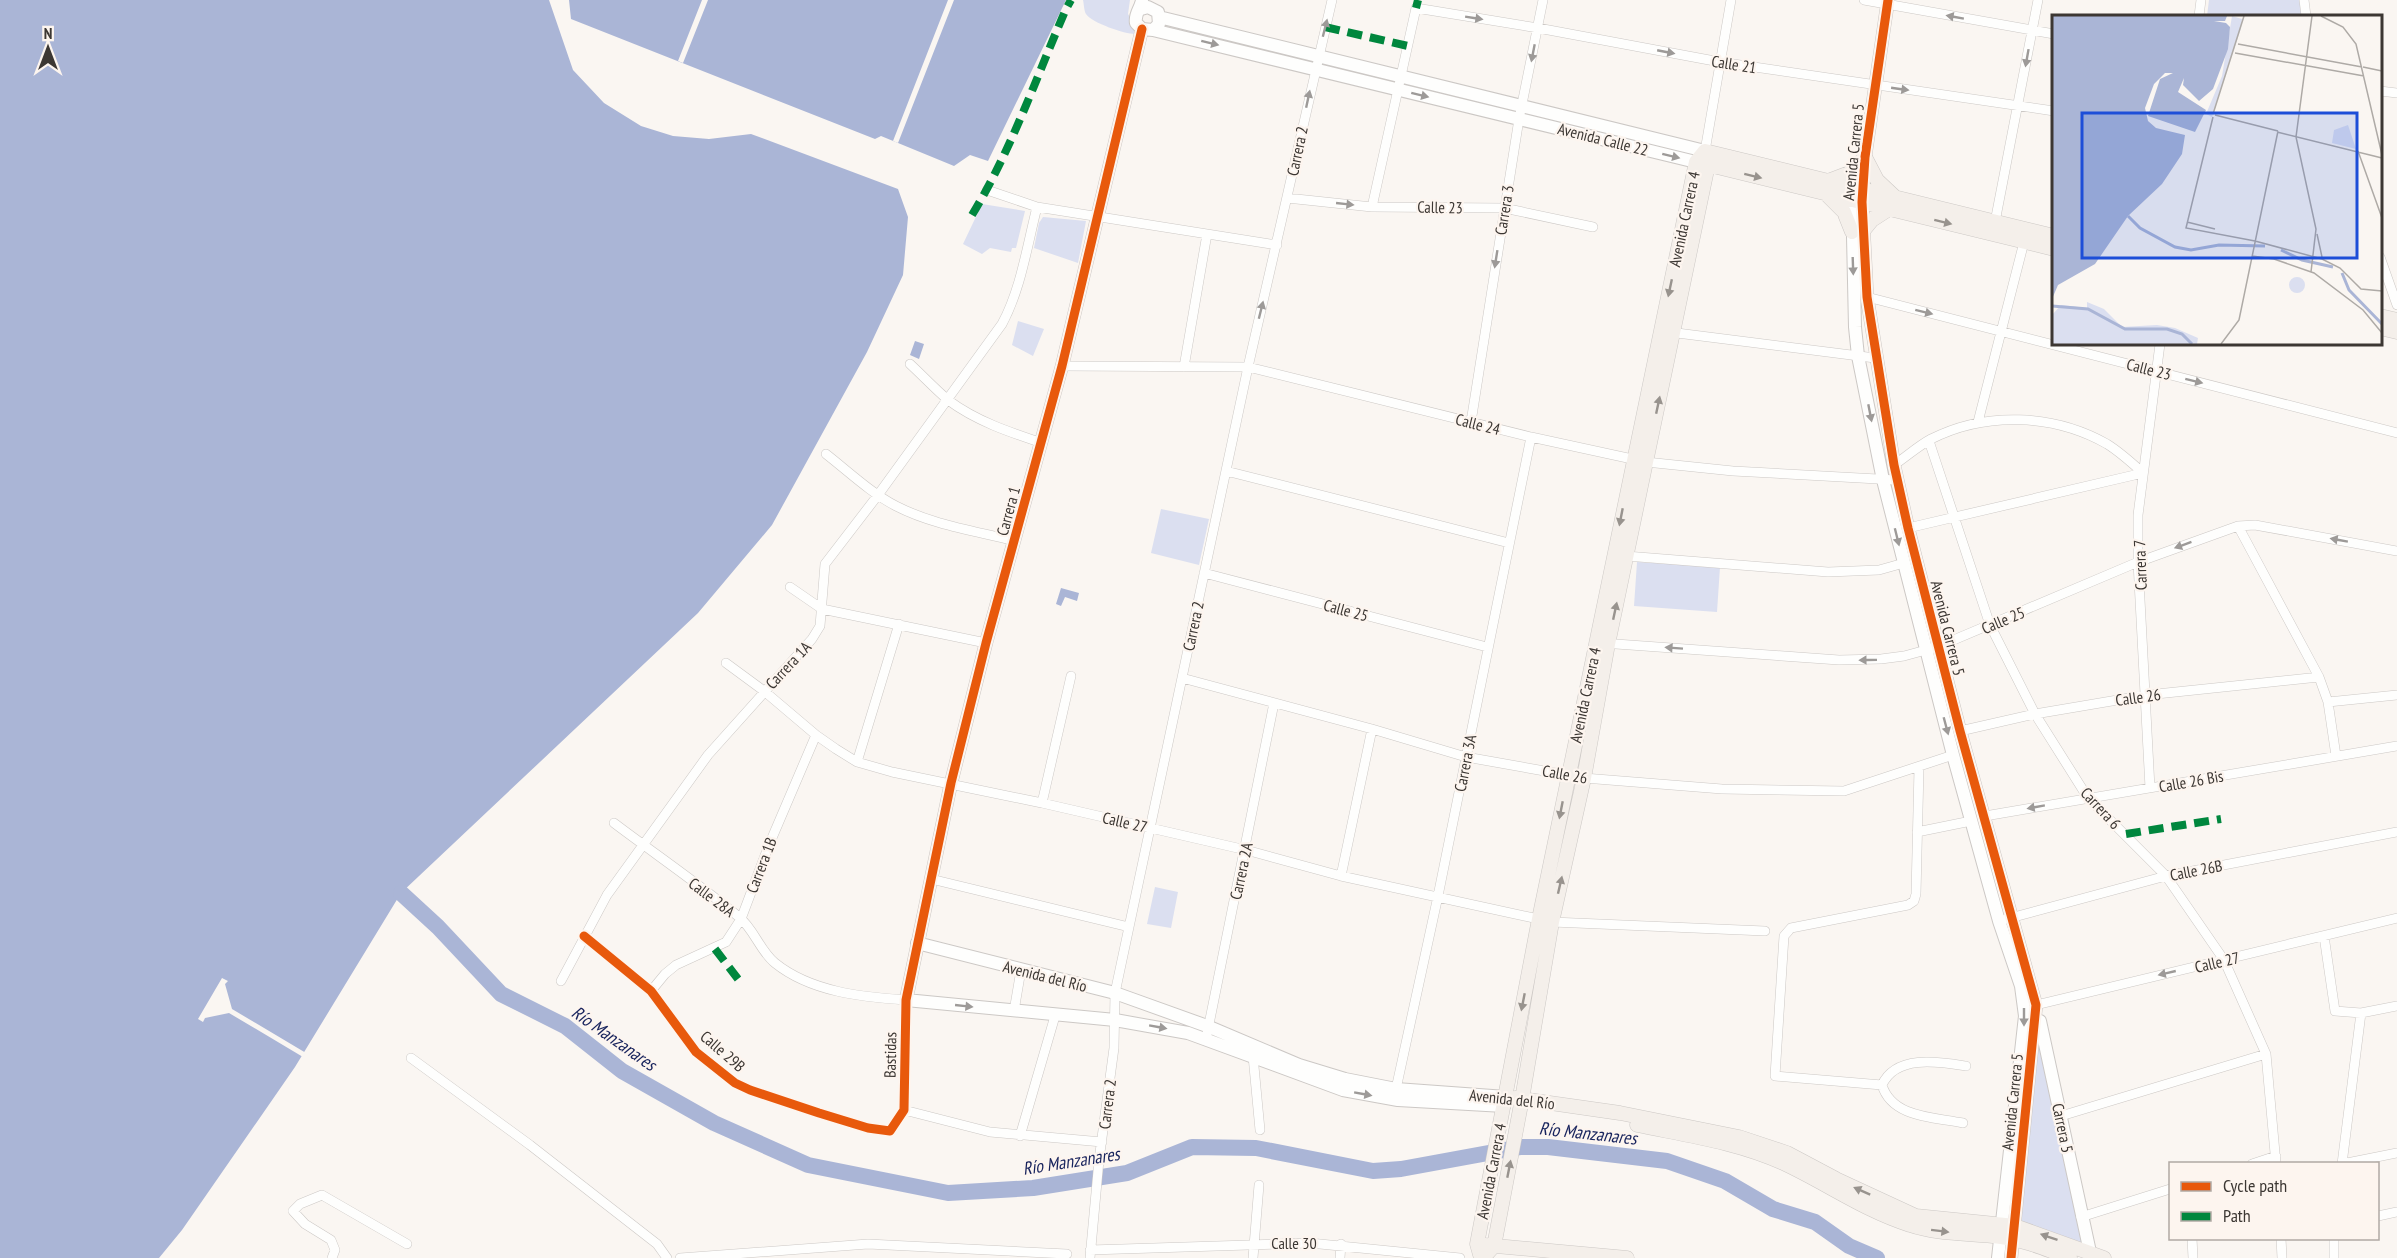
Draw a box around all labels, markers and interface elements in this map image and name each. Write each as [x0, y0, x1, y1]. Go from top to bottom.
one-way arrow [1945, 12, 1964, 21]
one-way arrow [1464, 13, 1483, 22]
inset map [2052, 15, 2382, 345]
north arrow [18, 18, 78, 78]
one-way arrow [1320, 19, 1330, 37]
text: N [44, 23, 52, 43]
one-way arrow [1201, 39, 1219, 49]
one-way arrow [1528, 44, 1537, 63]
one-way arrow [1656, 48, 1675, 57]
one-way arrow [2022, 48, 2031, 67]
street label: Calle 21 [1710, 51, 1758, 77]
one-way arrow [1890, 84, 1909, 93]
one-way arrow [1304, 90, 1314, 108]
one-way arrow [1411, 90, 1429, 100]
street label: Avenida Carrera 5 [1838, 103, 1868, 201]
street label: Avenida Calle 22 [1556, 118, 1650, 160]
street label: Carrera 2 [1282, 124, 1312, 178]
one-way arrow [1661, 151, 1680, 161]
street label: Avenida Carrera 4 [1664, 169, 1704, 269]
one-way arrow [1744, 171, 1762, 181]
street label: Carrera 3 [1490, 184, 1518, 236]
street label: Calle 23 [1417, 197, 1463, 217]
one-way arrow [1335, 199, 1354, 209]
one-way arrow [1933, 217, 1952, 227]
one-way arrow [1492, 250, 1501, 269]
one-way arrow [1848, 257, 1858, 276]
one-way arrow [1665, 278, 1674, 297]
one-way arrow [1257, 301, 1267, 319]
one-way arrow [1915, 308, 1933, 317]
street label: Calle 23 [2125, 354, 2173, 384]
one-way arrow [2185, 376, 2203, 386]
one-way arrow [1654, 395, 1663, 414]
one-way arrow [1866, 404, 1875, 423]
street label: Calle 24 [1454, 409, 1502, 439]
street label: Carrera 1 [992, 484, 1024, 538]
one-way arrow [1616, 507, 1626, 526]
one-way arrow [1893, 528, 1902, 546]
one-way arrow [2330, 535, 2349, 544]
street label: Carrera 7 [2129, 540, 2151, 590]
one-way arrow [2174, 541, 2192, 551]
street label: Avenida Carrera 5 [1927, 578, 1969, 678]
street label: Calle 25 [1321, 594, 1371, 626]
street label: Carrera 2 [1178, 599, 1208, 653]
one-way arrow [1611, 602, 1620, 621]
street label: Calle 25 [1978, 602, 2028, 638]
street label: Carrera 1A [761, 637, 815, 693]
one-way arrow [1664, 644, 1683, 653]
street label: Avenida Carrera 4 [1565, 645, 1605, 745]
one-way arrow [1859, 655, 1878, 664]
street label: Calle 26 [2114, 684, 2162, 710]
one-way arrow [1941, 717, 1951, 735]
street label: Carrera 3A [1450, 732, 1480, 793]
street label: Calle 26 [1541, 760, 1589, 788]
street label: Calle 26 Bis [2157, 765, 2225, 797]
street label: Carrera 6 [2077, 783, 2125, 833]
one-way arrow [1556, 801, 1565, 820]
one-way arrow [2027, 803, 2046, 812]
street label: Calle 27 [1101, 807, 1149, 837]
street label: Carrera 1B [741, 834, 781, 896]
street label: Carrera 2A [1225, 840, 1257, 901]
street label: Calle 26B [2168, 855, 2224, 885]
street label: Calle 28A [685, 873, 740, 921]
one-way arrow [1556, 875, 1565, 894]
street label: Calle 27 [2193, 947, 2241, 977]
street label: Avenida del Río [1001, 956, 1089, 996]
one-way arrow [2158, 969, 2176, 979]
one-way arrow [1519, 992, 1528, 1011]
water label: Río Manzanares [567, 1000, 662, 1077]
one-way arrow [955, 1001, 974, 1011]
one-way arrow [2019, 1008, 2029, 1027]
one-way arrow [1148, 1023, 1167, 1032]
street label: Calle 29B [696, 1026, 750, 1076]
street label: Bastidas [880, 1032, 900, 1078]
street label: Avenida Carrera 5 [1997, 1053, 2027, 1151]
street label: Carrera 2 [1094, 1078, 1120, 1130]
street label: Avenida del Río [1468, 1085, 1556, 1113]
one-way arrow [1353, 1090, 1372, 1099]
street label: Carrera 5 [2048, 1101, 2078, 1155]
water label: Río Manzanares [1538, 1116, 1640, 1150]
street label: Avenida Carrera 4 [1472, 1121, 1510, 1221]
water label: Río Manzanares [1021, 1142, 1123, 1180]
one-way arrow [1505, 1160, 1514, 1179]
legend [2169, 1162, 2379, 1240]
text: Cycle path [2223, 1174, 2287, 1197]
one-way arrow [1852, 1186, 1870, 1196]
text: Path [2223, 1204, 2251, 1227]
one-way arrow [1930, 1226, 1949, 1236]
one-way arrow [2040, 1232, 2058, 1242]
street label: Calle 30 [1271, 1233, 1317, 1253]

